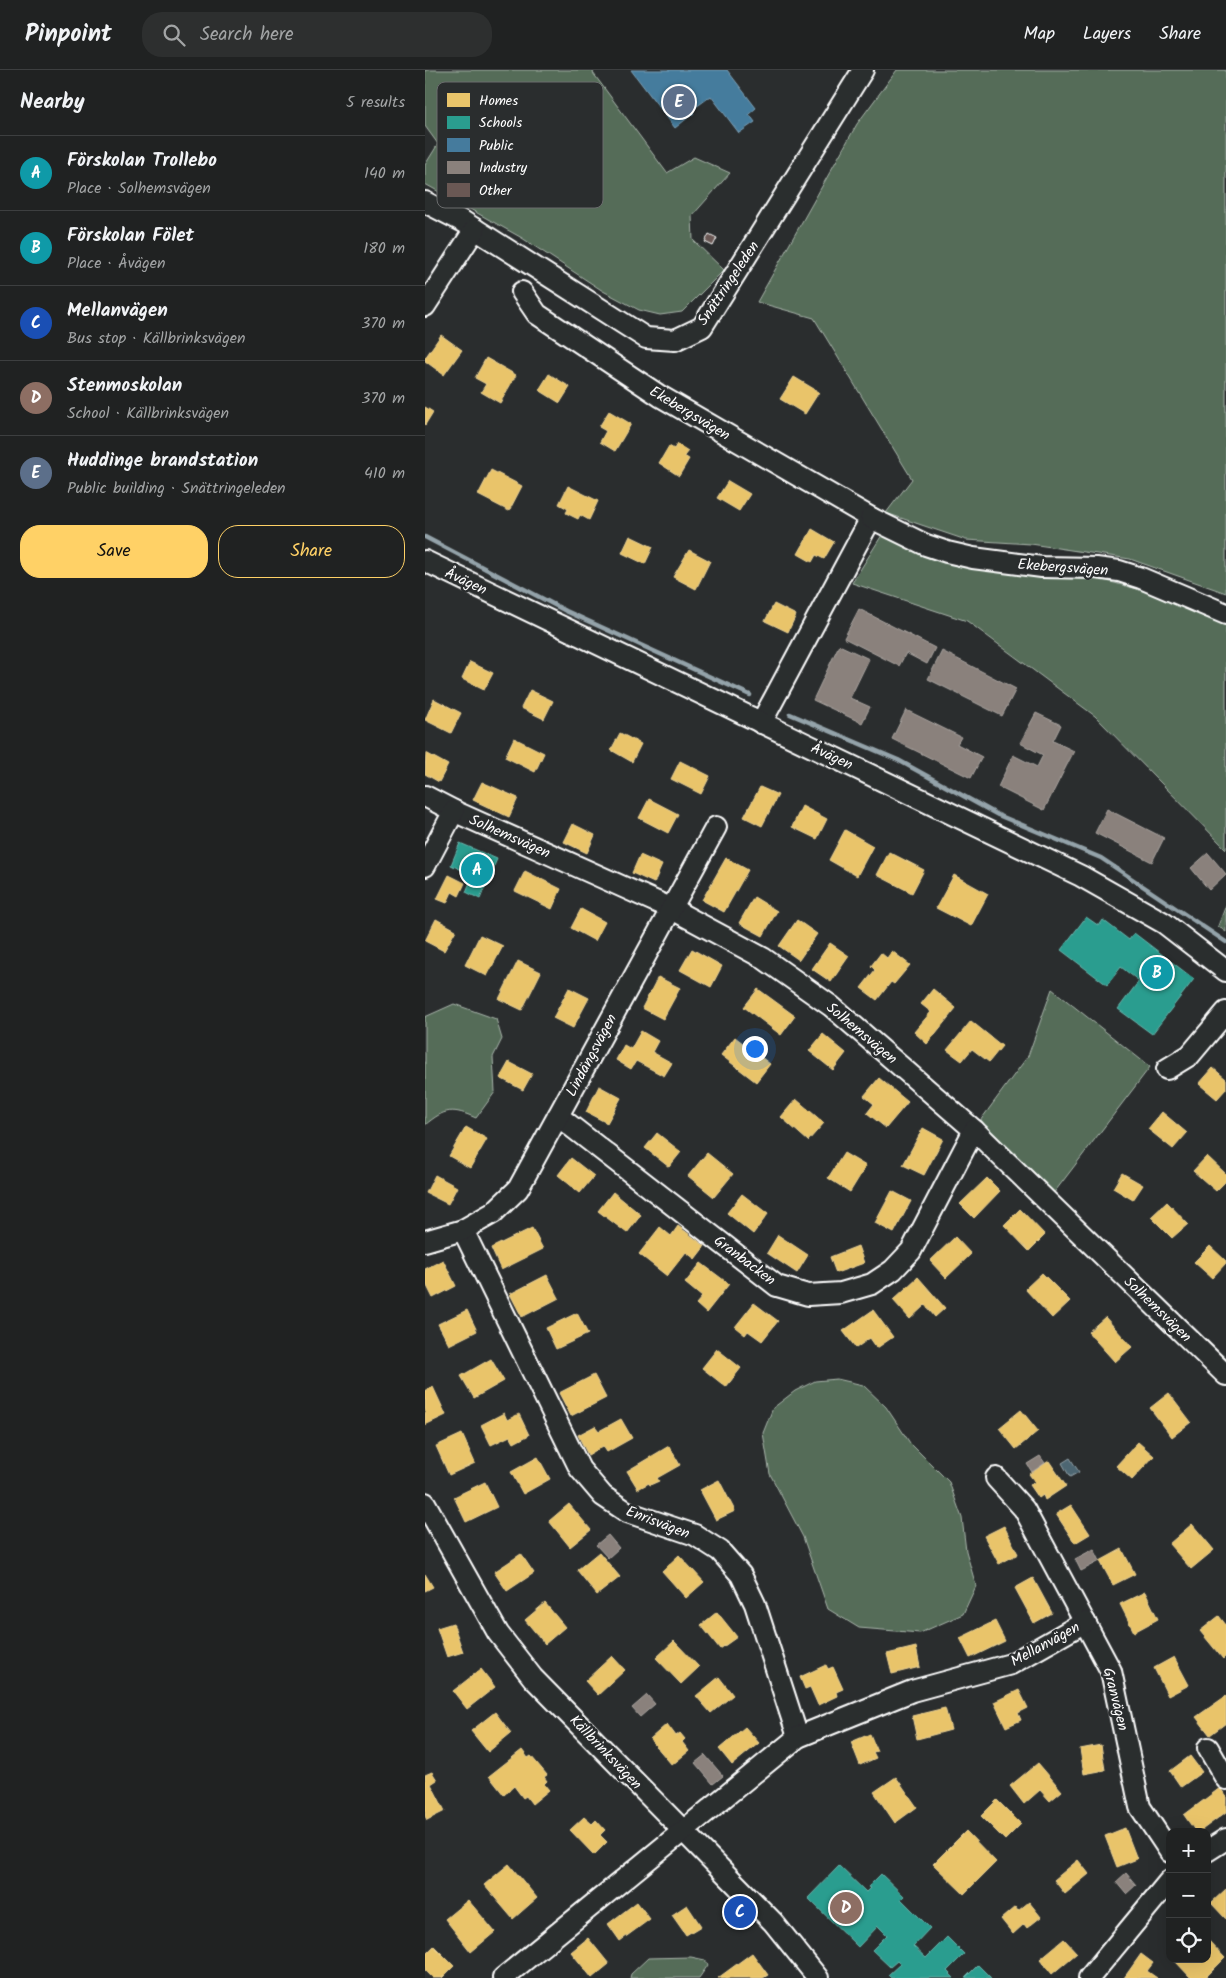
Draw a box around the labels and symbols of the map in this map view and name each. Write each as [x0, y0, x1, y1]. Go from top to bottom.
legend [437, 82, 603, 208]
pin: E [663, 83, 695, 121]
text: Homes [479, 90, 518, 112]
text: Schools [479, 112, 522, 134]
text: Public [479, 135, 514, 157]
text: Industry [479, 157, 528, 179]
text: Other [479, 180, 513, 202]
street label: Snättringeleden [692, 236, 766, 331]
street label: Ekebergsvägen [644, 380, 735, 448]
street label: Ekebergsvägen [1017, 553, 1109, 583]
street label: Åvägen [440, 562, 491, 602]
street label: Åvägen [806, 737, 857, 777]
street label: Solhemsvägen [465, 808, 554, 866]
pin: A [461, 851, 493, 889]
pin: B [1141, 954, 1173, 992]
street label: Solhemsvägen [820, 997, 902, 1071]
street label: Lindängsvägen [560, 1010, 624, 1101]
your location [742, 1036, 768, 1062]
street label: Granbacken [708, 1229, 781, 1292]
street label: Solhemsvägen [1118, 1271, 1197, 1349]
street label: Enrisvägen [622, 1500, 693, 1546]
street label: Mellanvägen [1006, 1616, 1085, 1674]
street label: Granvägen [1096, 1665, 1134, 1733]
street label: Källbrinksvägen [563, 1710, 647, 1796]
pin: D [830, 1889, 862, 1927]
pin: C [724, 1893, 756, 1931]

